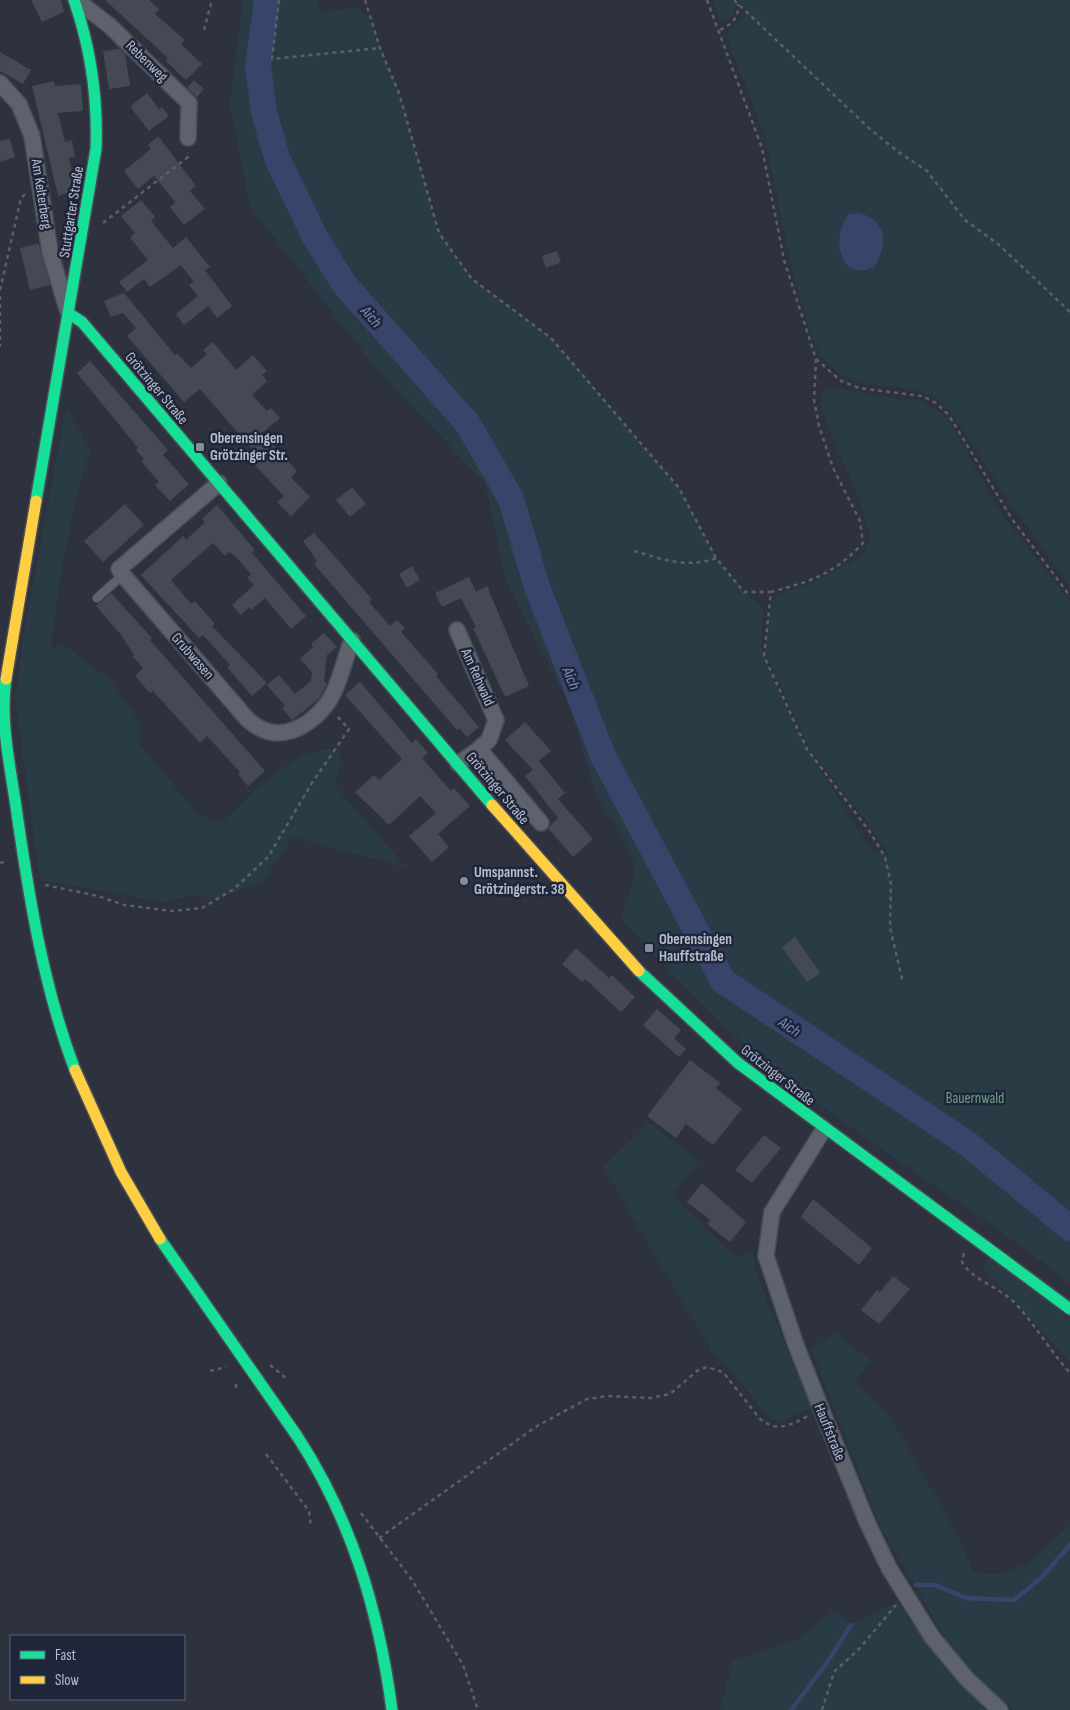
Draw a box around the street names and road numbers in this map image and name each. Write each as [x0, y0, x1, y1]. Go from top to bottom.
street label: Rebenweg [121, 37, 172, 86]
street label: Am Kelterberg [26, 157, 56, 231]
street label: Stuttgarter Straße [55, 165, 88, 259]
street label: Grötzinger Straße [121, 348, 192, 428]
street label: Grubwasen [167, 629, 218, 684]
street label: Am Rehwald [456, 645, 499, 709]
street label: Grötzinger Straße [462, 748, 533, 828]
street label: Grötzinger Straße [737, 1041, 819, 1110]
street label: Hauffstraße [809, 1401, 850, 1464]

